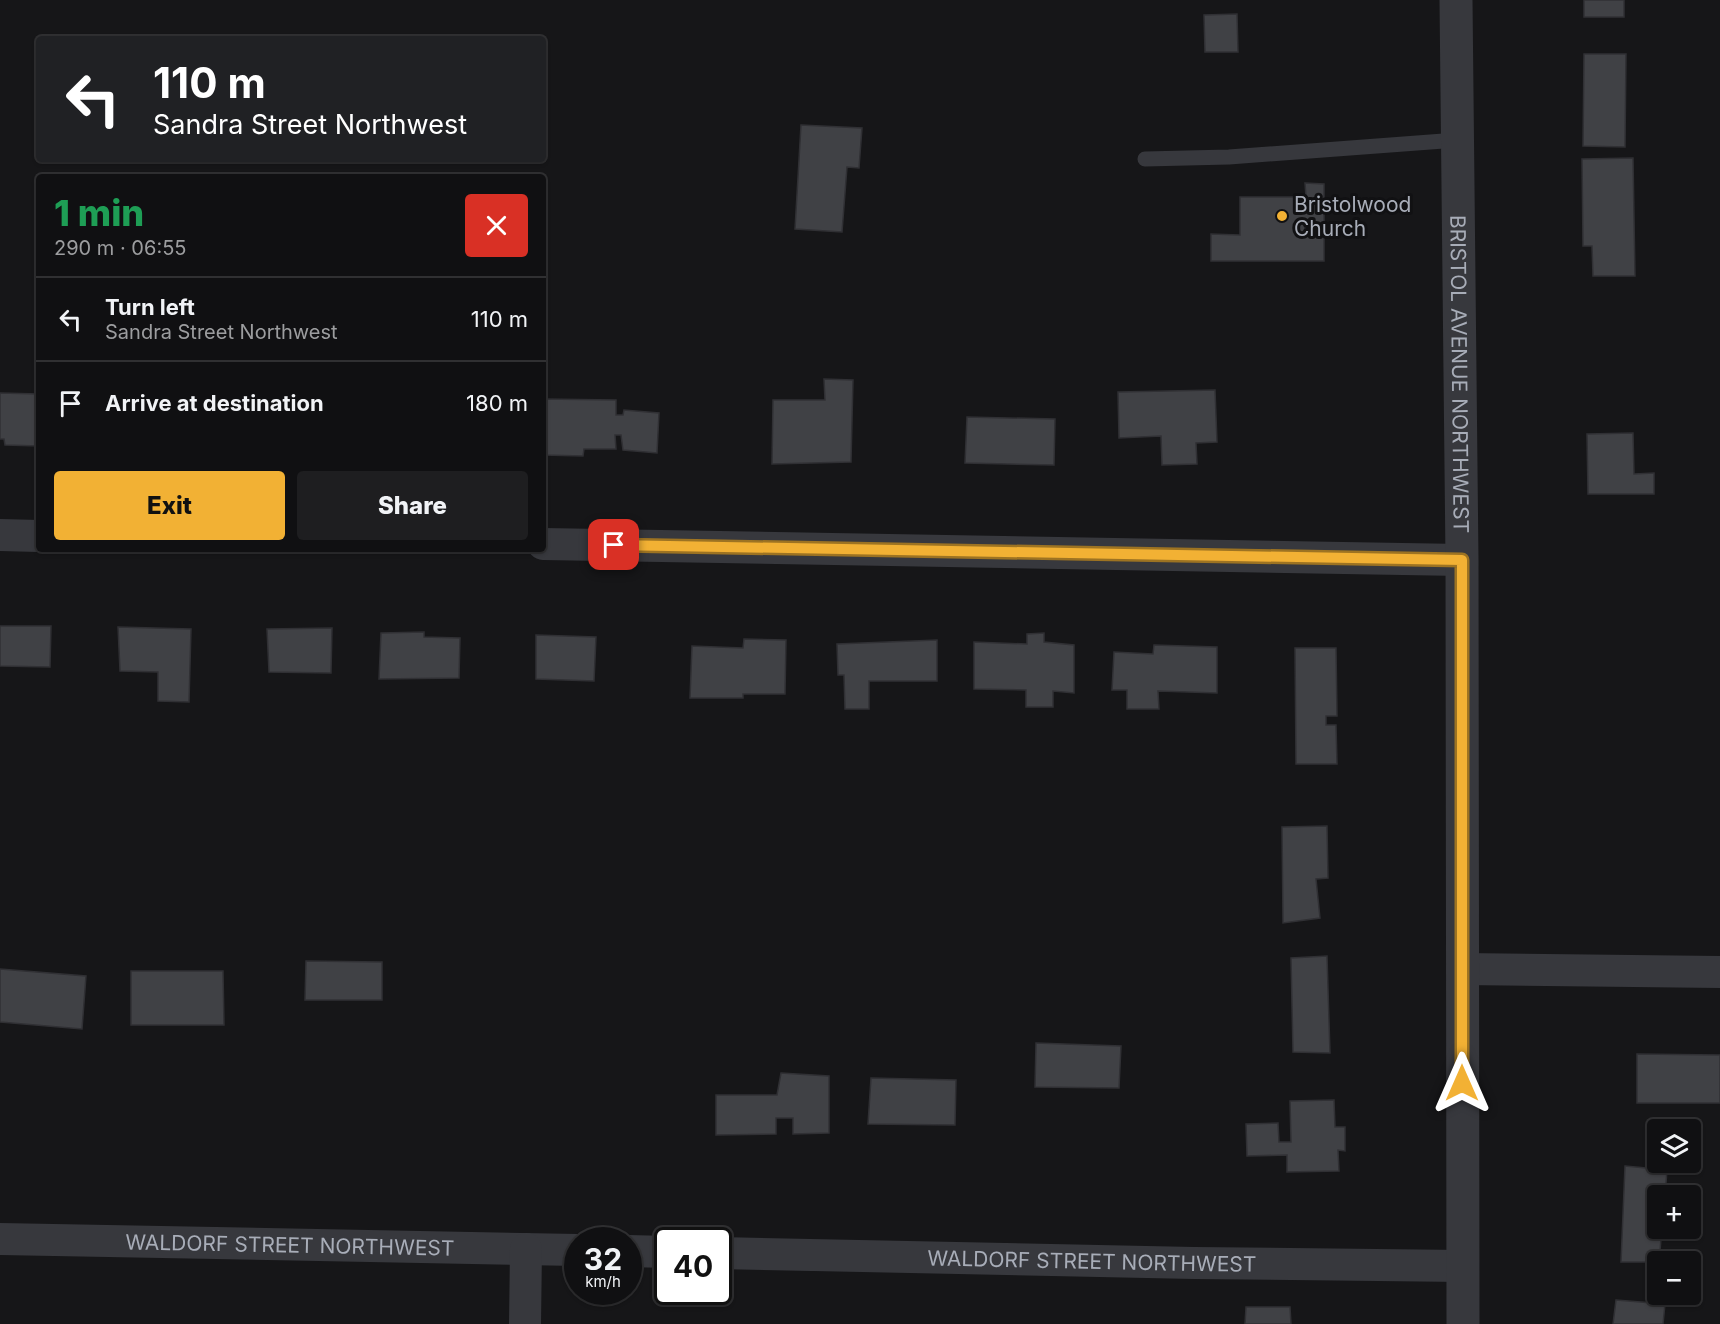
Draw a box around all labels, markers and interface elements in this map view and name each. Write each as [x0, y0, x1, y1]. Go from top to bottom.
text: 110 m [153, 57, 266, 108]
icon: left [54, 60, 132, 138]
text: Sandra Street Northwest [153, 108, 467, 141]
text: 1 min [54, 191, 144, 235]
place label: Bristolwood Church [1294, 192, 1411, 241]
button: close [465, 194, 528, 257]
marker: Bristolwood Church [1275, 209, 1289, 223]
street label: BRISTOL AVENUE NORTHWEST [1446, 215, 1474, 533]
text: 290 m · 06:55 [54, 236, 186, 260]
text: Turn left [105, 294, 195, 320]
icon: left [54, 303, 87, 336]
text: 110 m [471, 306, 528, 332]
text: Sandra Street Northwest [105, 320, 338, 344]
icon: arrive [54, 387, 87, 420]
text: Arrive at destination [105, 390, 324, 416]
text: 180 m [466, 390, 528, 416]
button: Exit [54, 471, 285, 540]
button: Share [297, 471, 528, 540]
pin [588, 519, 639, 570]
icon: arrive [597, 528, 630, 561]
position arrow [1430, 1051, 1494, 1115]
map controls [1647, 1119, 1701, 1305]
button: layers [1647, 1119, 1701, 1173]
button: + [1647, 1185, 1701, 1239]
speed limit sign: 40 [654, 1227, 732, 1305]
street label: WALDORF STREET NORTHWEST [125, 1229, 455, 1260]
text: 32 [584, 1241, 622, 1277]
street label: WALDORF STREET NORTHWEST [927, 1245, 1257, 1276]
button: − [1647, 1251, 1701, 1305]
text: km/h [585, 1272, 621, 1291]

